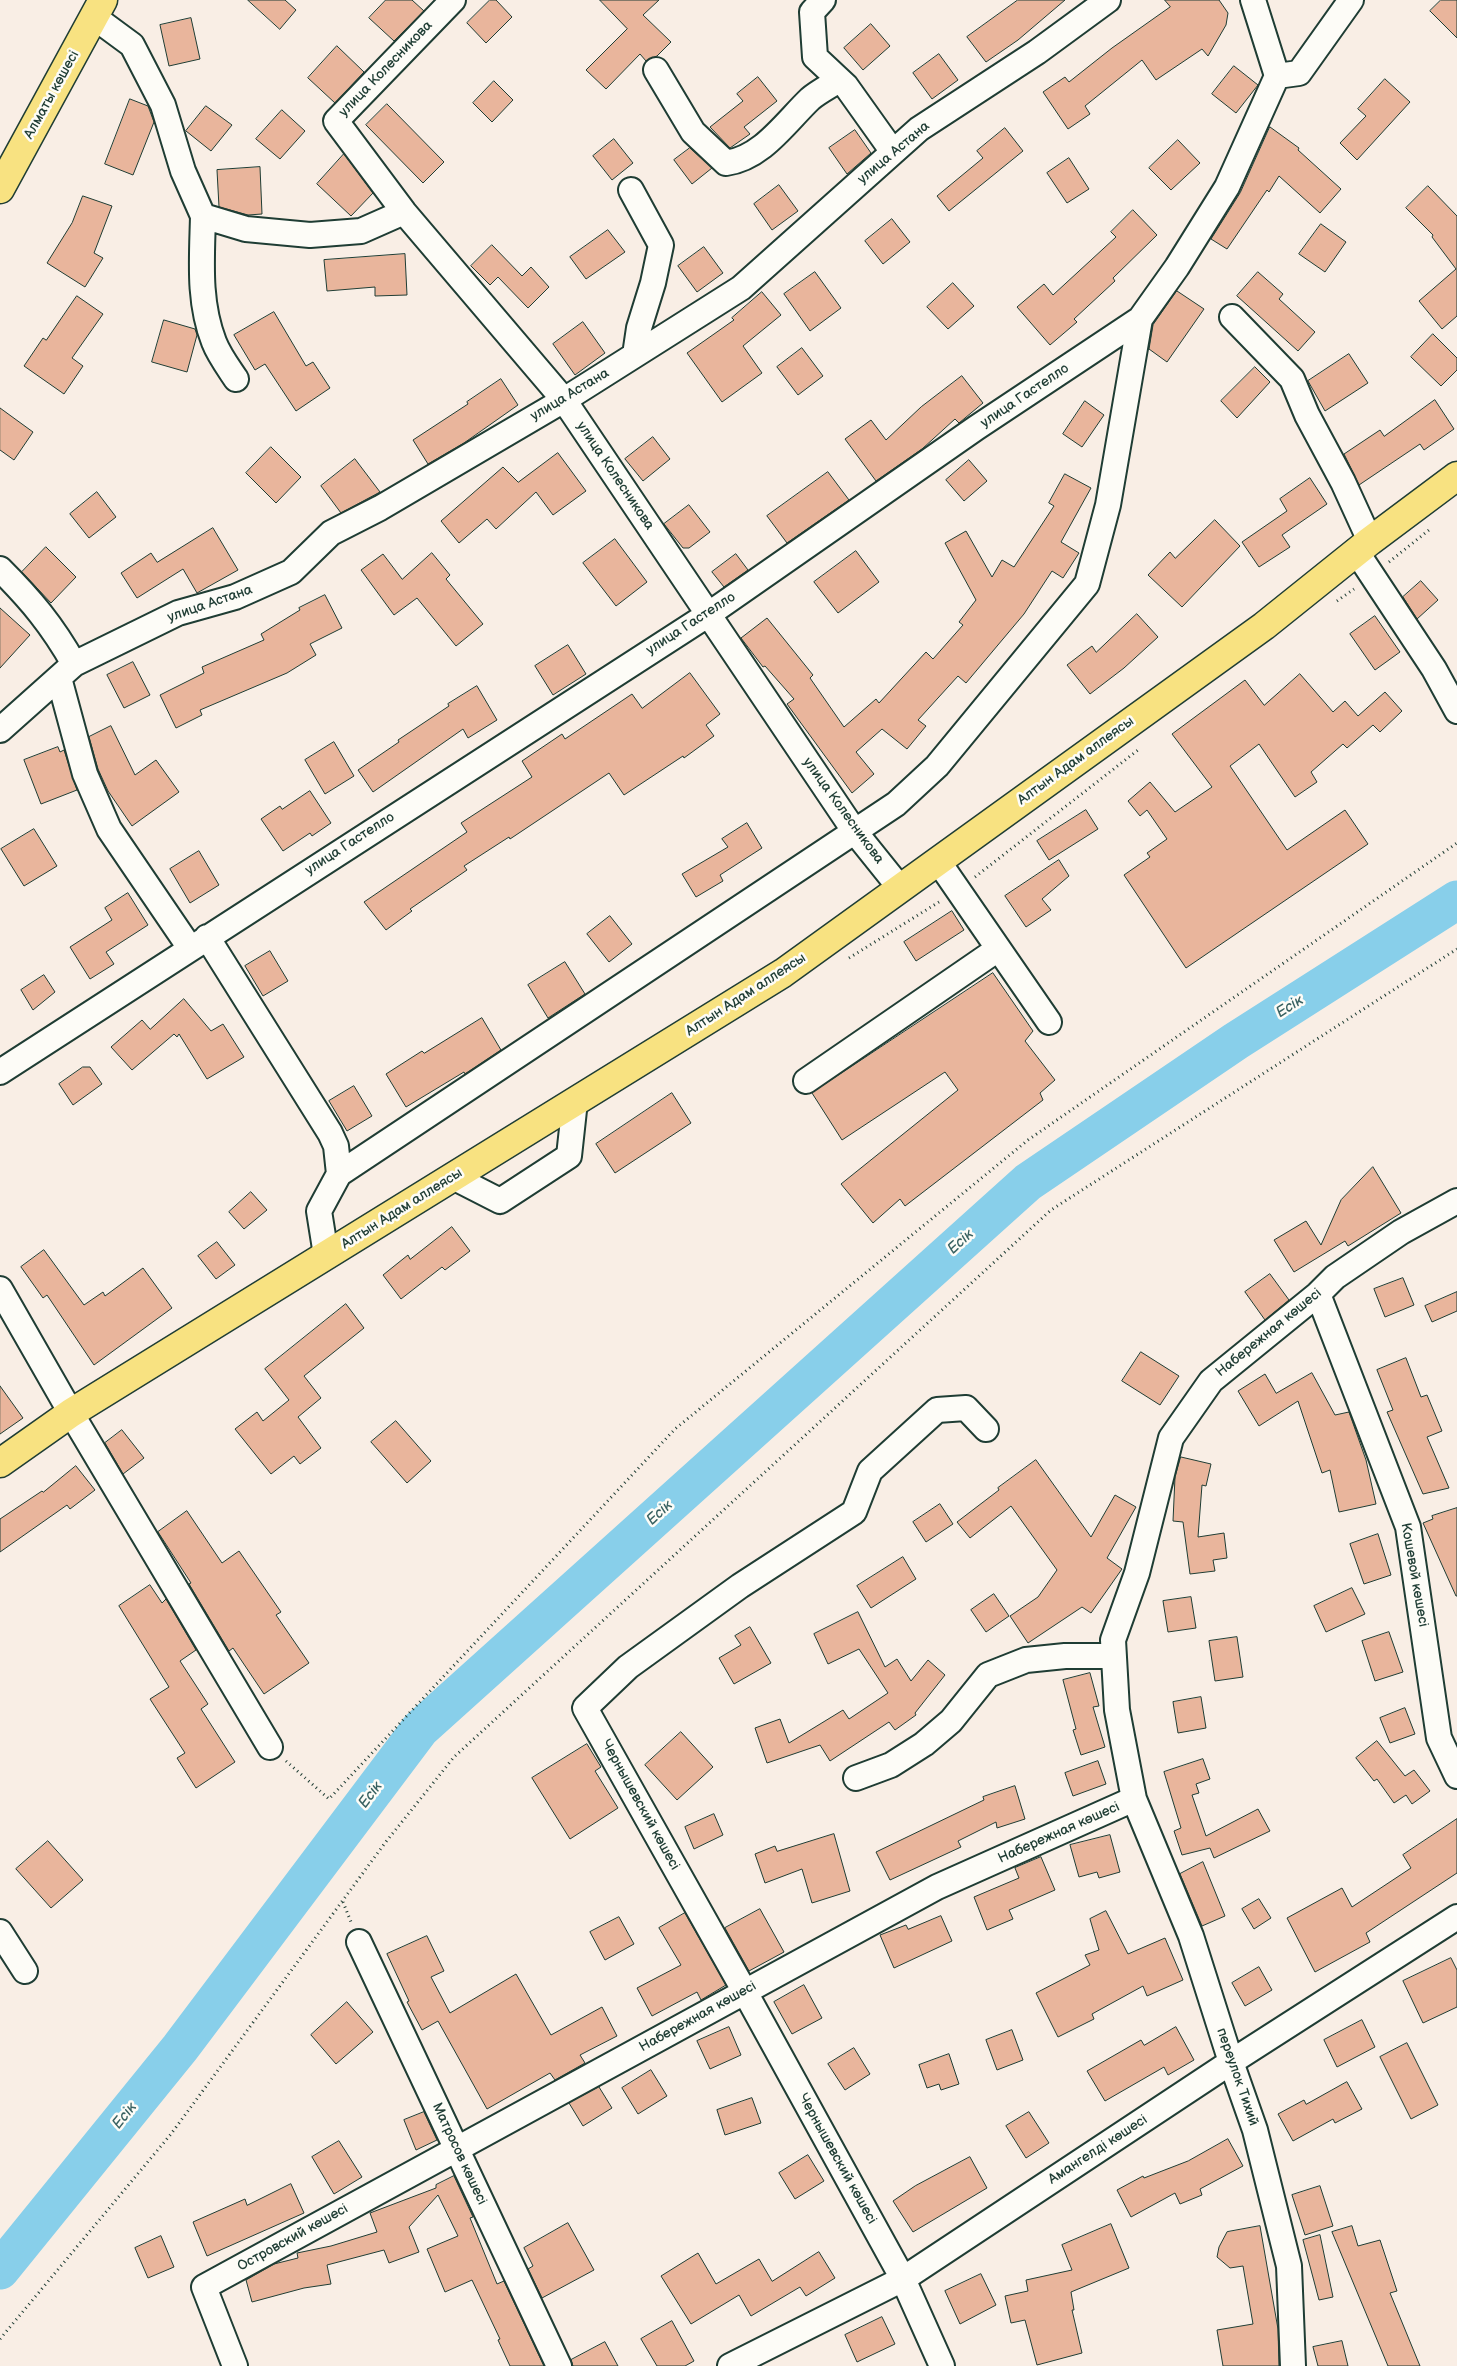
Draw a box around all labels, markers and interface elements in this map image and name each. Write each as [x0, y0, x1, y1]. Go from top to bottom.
street label: улица Колесникова [336, 17, 436, 121]
street label: Алматы көшесі [21, 48, 83, 142]
street label: улица Астана [855, 118, 933, 188]
street label: улица Гастелло [978, 360, 1072, 432]
street label: улица Астана [528, 365, 612, 425]
street label: улица Колесникова [572, 419, 658, 533]
street label: улица Астана [165, 582, 255, 626]
street label: улица Гастелло [643, 589, 739, 659]
street label: Алтын Адам аллеясы [1015, 713, 1137, 809]
street label: улица Колесникова [799, 755, 887, 867]
street label: улица Гастелло [302, 809, 398, 879]
street label: Алтын Адам аллеясы [683, 950, 809, 1040]
water label: Есік [1273, 992, 1307, 1022]
street label: Алтын Адам аллеясы [338, 1165, 466, 1253]
water label: Есік [944, 1226, 978, 1258]
street label: Набережная көшесі [1213, 1285, 1325, 1381]
water label: Есік [643, 1497, 677, 1529]
street label: Кошевой көшесі [1397, 1522, 1431, 1628]
street label: Чернышевский көшесі [597, 1737, 683, 1873]
water label: Есік [355, 1778, 387, 1812]
street label: Набережная көшесі [996, 1799, 1122, 1867]
street label: Набережная көшесі [637, 1978, 759, 2056]
street label: переулок Тихий [1212, 2026, 1262, 2128]
street label: Чернышевский көшесі [794, 2091, 880, 2227]
water label: Есік [109, 2099, 141, 2133]
street label: Матросов көшесі [428, 2100, 490, 2208]
street label: Амангелді көшесі [1045, 2112, 1151, 2188]
street label: Островский көшесі [235, 2201, 351, 2275]

